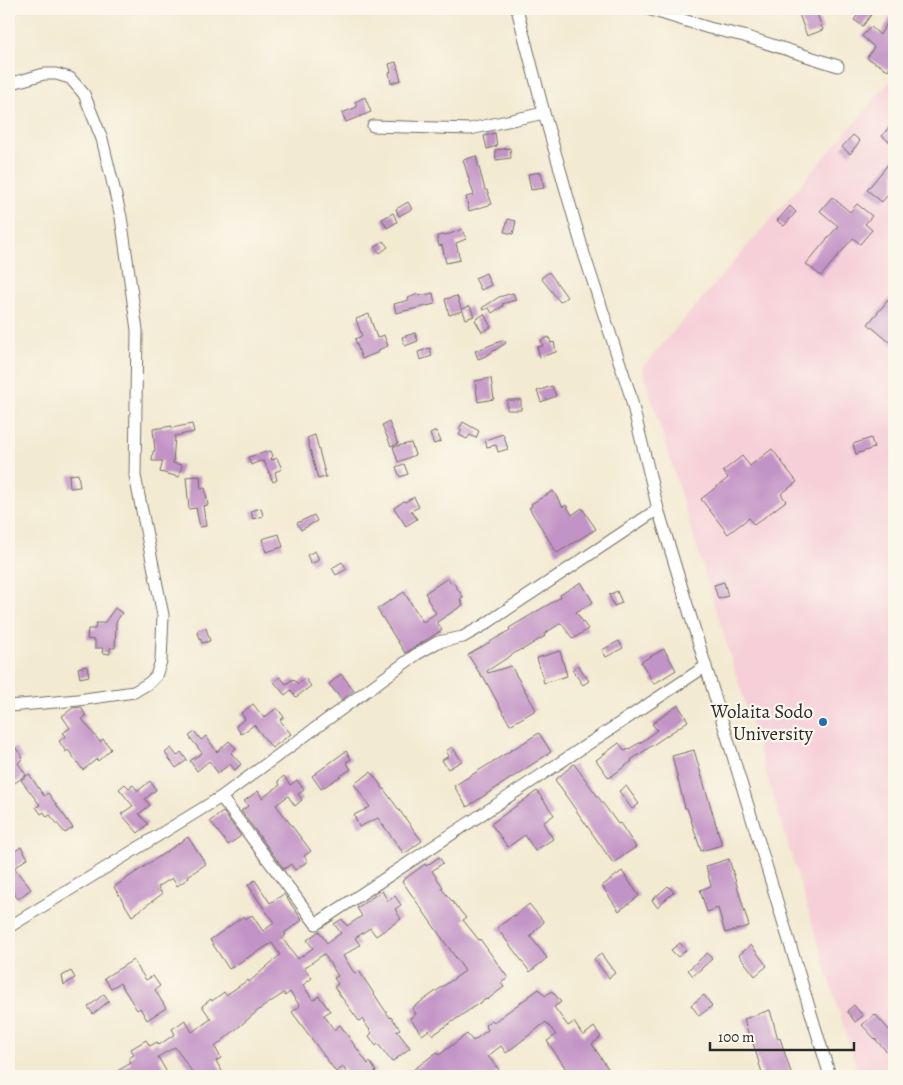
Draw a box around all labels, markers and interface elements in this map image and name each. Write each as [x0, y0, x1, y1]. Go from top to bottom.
place label: Wolaita Sodo University [710, 699, 814, 747]
marker: Wolaita Sodo University [817, 716, 829, 728]
scale bar [710, 1020, 854, 1052]
text: 100 m [718, 1027, 755, 1047]

